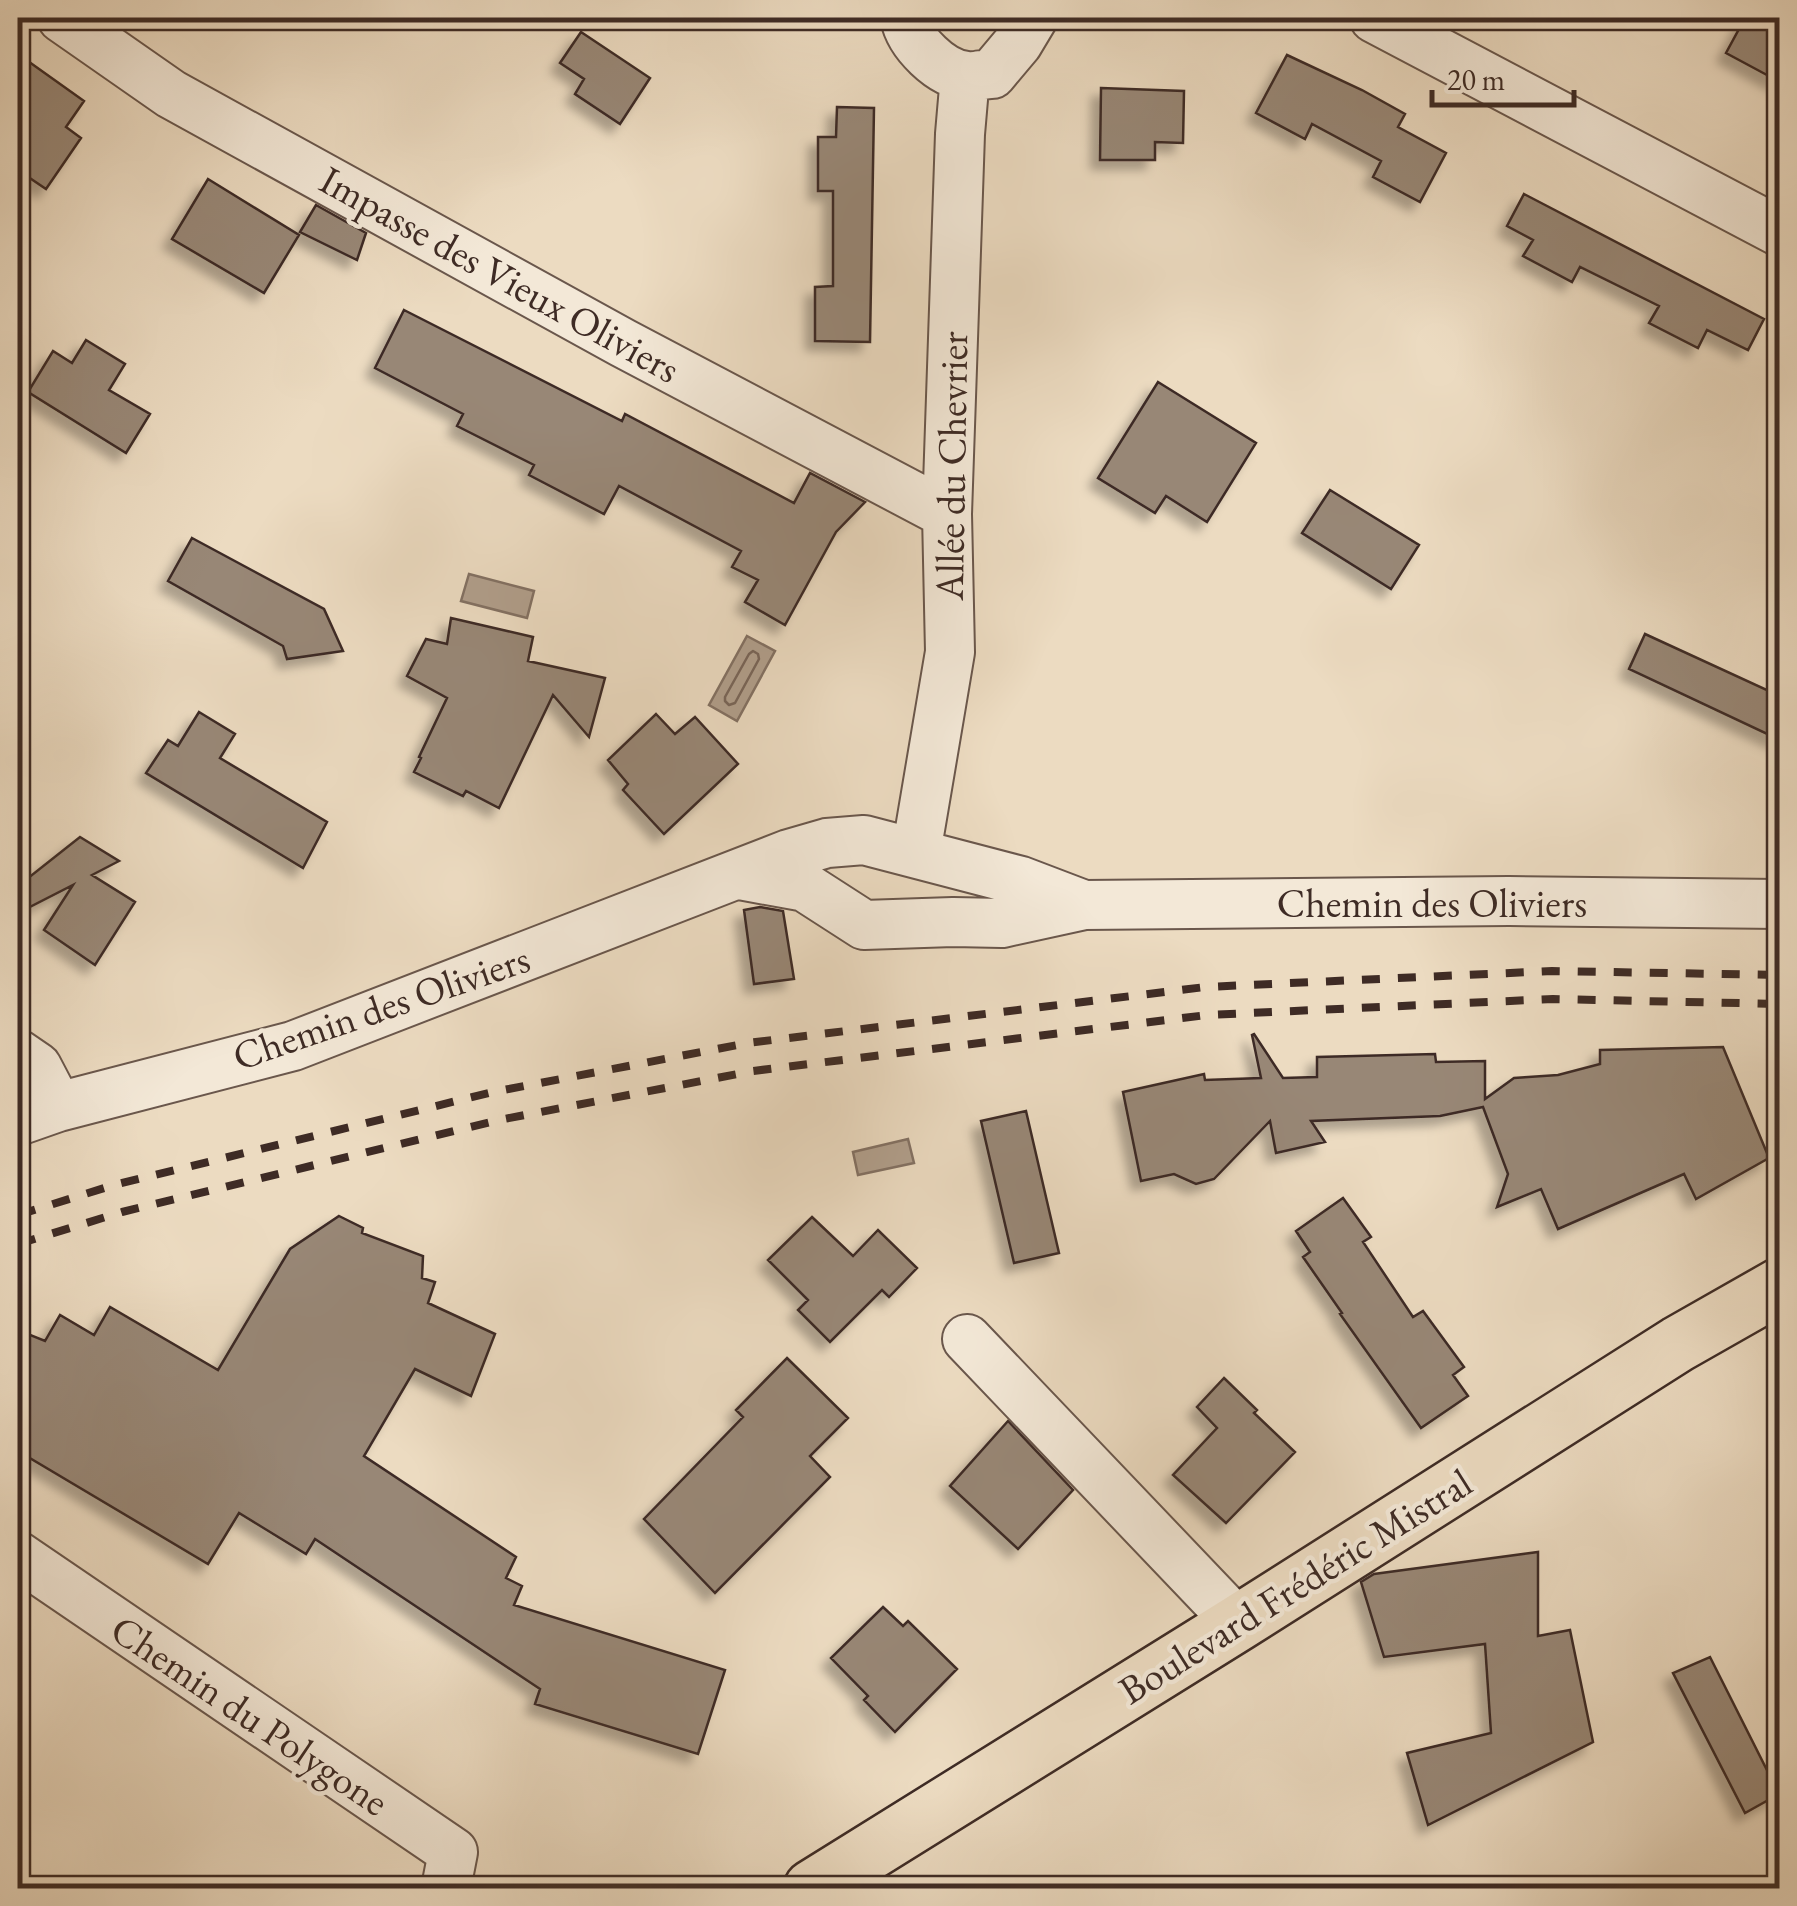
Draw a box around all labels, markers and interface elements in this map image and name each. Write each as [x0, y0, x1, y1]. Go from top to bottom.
scale bar [1432, 45, 1574, 107]
text: 20 m [1447, 60, 1505, 99]
street label: Impasse des Vieux Oliviers [311, 153, 689, 395]
street label: Allée du Chevrier [923, 330, 979, 602]
street label: Chemin des Oliviers [1277, 877, 1587, 929]
street label: Chemin des Oliviers [226, 932, 536, 1082]
street label: Boulevard Frédéric Mistral [1109, 1456, 1481, 1716]
street label: Chemin du Polygone [101, 1603, 399, 1827]

